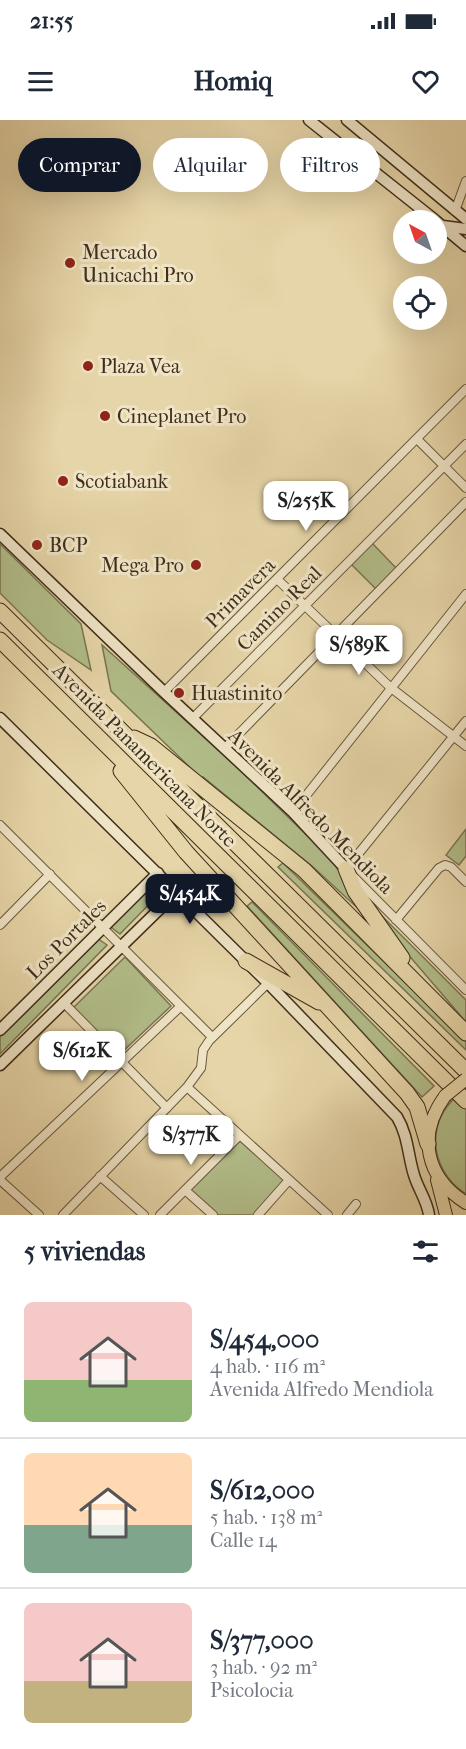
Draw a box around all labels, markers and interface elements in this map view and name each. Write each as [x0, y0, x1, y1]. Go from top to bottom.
text: 21:55 [30, 8, 73, 34]
icon: menu [24, 65, 57, 98]
text: Homiq [194, 65, 272, 97]
icon: heart [409, 65, 442, 98]
chip: Comprar [18, 138, 141, 192]
chip: Alquilar [153, 138, 268, 192]
chip: Filtros [280, 138, 380, 192]
north arrow [393, 210, 447, 264]
map controls [393, 210, 447, 330]
place label: Mercado Unicachi Pro [82, 241, 194, 287]
marker: Mercado Unicachi Pro [63, 256, 77, 270]
button: locate [393, 276, 447, 330]
place label: Plaza Vea [100, 355, 181, 378]
marker: Plaza Vea [81, 359, 95, 373]
place label: Cineplanet Pro [117, 405, 247, 428]
marker: Cineplanet Pro [98, 409, 112, 423]
place label: Scotiabank [75, 470, 169, 493]
marker: Scotiabank [56, 474, 70, 488]
pin: S/255K [257, 481, 355, 532]
text: S/255K [277, 489, 335, 512]
place label: BCP [49, 534, 88, 557]
marker: BCP [30, 538, 44, 552]
street label: Primavera [201, 553, 281, 633]
place label: Mega Pro [101, 554, 184, 577]
marker: Mega Pro [189, 558, 203, 572]
street label: Camino Real [232, 561, 327, 655]
pin: S/589K [310, 625, 408, 676]
text: S/589K [330, 633, 388, 656]
street label: Avenida Panamericana Norte [47, 658, 241, 852]
place label: Huastinito [191, 682, 282, 705]
marker: Huastinito [172, 686, 186, 700]
street label: Avenida Alfredo Mendiola [223, 724, 398, 899]
pin: S/454K [141, 874, 239, 925]
text: S/454K [160, 882, 220, 905]
street label: Los Portales [22, 895, 111, 984]
pin: S/612K [33, 1031, 131, 1082]
text: S/612K [53, 1039, 111, 1062]
pin: S/377K [142, 1115, 240, 1166]
text: S/377K [162, 1123, 220, 1146]
icon: filters [409, 1235, 442, 1268]
text: 5 viviendas [24, 1236, 145, 1267]
text: S/454,000 [210, 1324, 319, 1355]
icon: home [72, 1326, 144, 1398]
text: 4 hab. · 116 m² [210, 1355, 325, 1378]
text: Avenida Alfredo Mendiola [210, 1378, 433, 1401]
text: S/612,000 [210, 1475, 315, 1506]
icon: home [72, 1477, 144, 1549]
text: 5 hab. · 138 m² [210, 1506, 322, 1529]
text: Calle 14 [210, 1529, 277, 1552]
text: S/377,000 [210, 1625, 313, 1656]
icon: home [72, 1627, 144, 1699]
text: 3 hab. · 92 m² [210, 1656, 317, 1679]
text: Psicolocia [210, 1679, 294, 1702]

